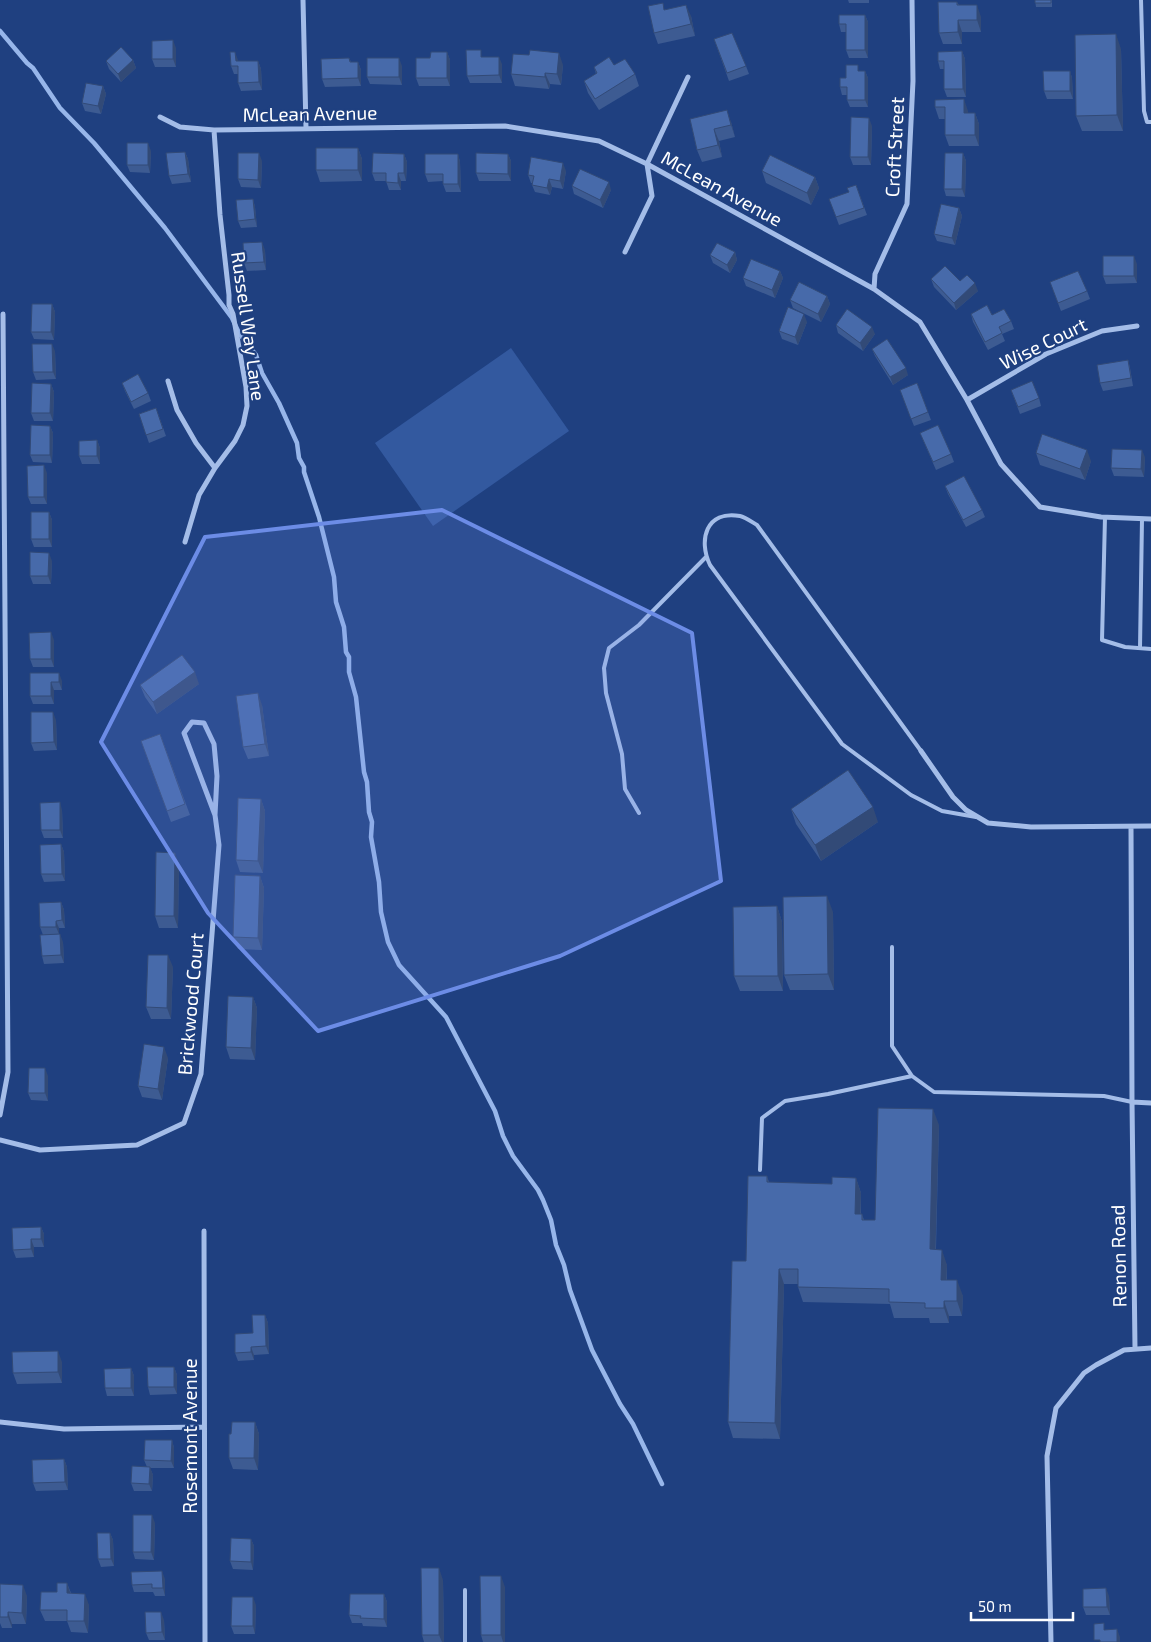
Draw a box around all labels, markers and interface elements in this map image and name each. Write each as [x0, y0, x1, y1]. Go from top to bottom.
street label: Croft Street [880, 96, 908, 198]
street label: McLean Avenue [242, 100, 378, 126]
street label: McLean Avenue [657, 145, 787, 231]
street label: Russell Way Lane [227, 250, 271, 402]
street label: Wise Court [996, 312, 1090, 374]
street label: Brickwood Court [172, 932, 208, 1076]
street label: Renon Road [1106, 1204, 1130, 1308]
street label: Rosemont Avenue [178, 1358, 201, 1514]
scale bar [971, 1590, 1074, 1622]
text: 50 m [978, 1597, 1012, 1615]

